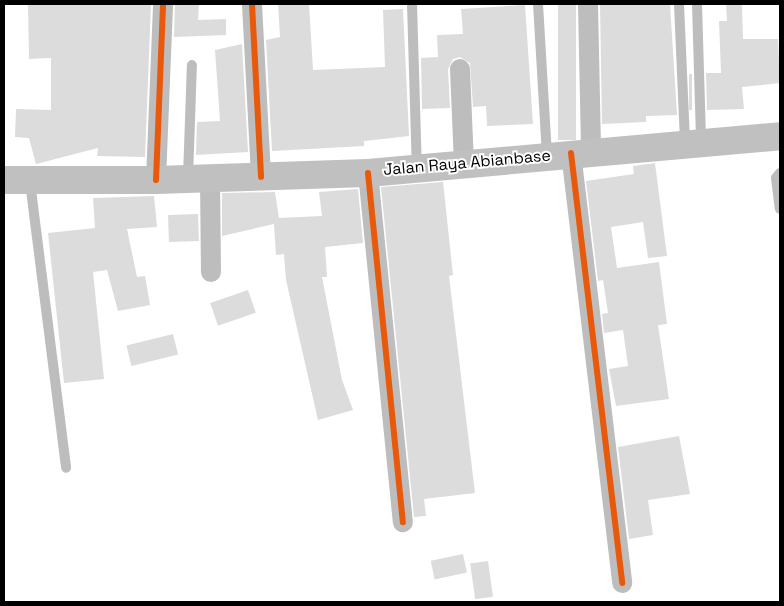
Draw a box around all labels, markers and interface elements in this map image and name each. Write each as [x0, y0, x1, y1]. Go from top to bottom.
street label: Jalan Raya Abianbase [382, 146, 552, 180]

